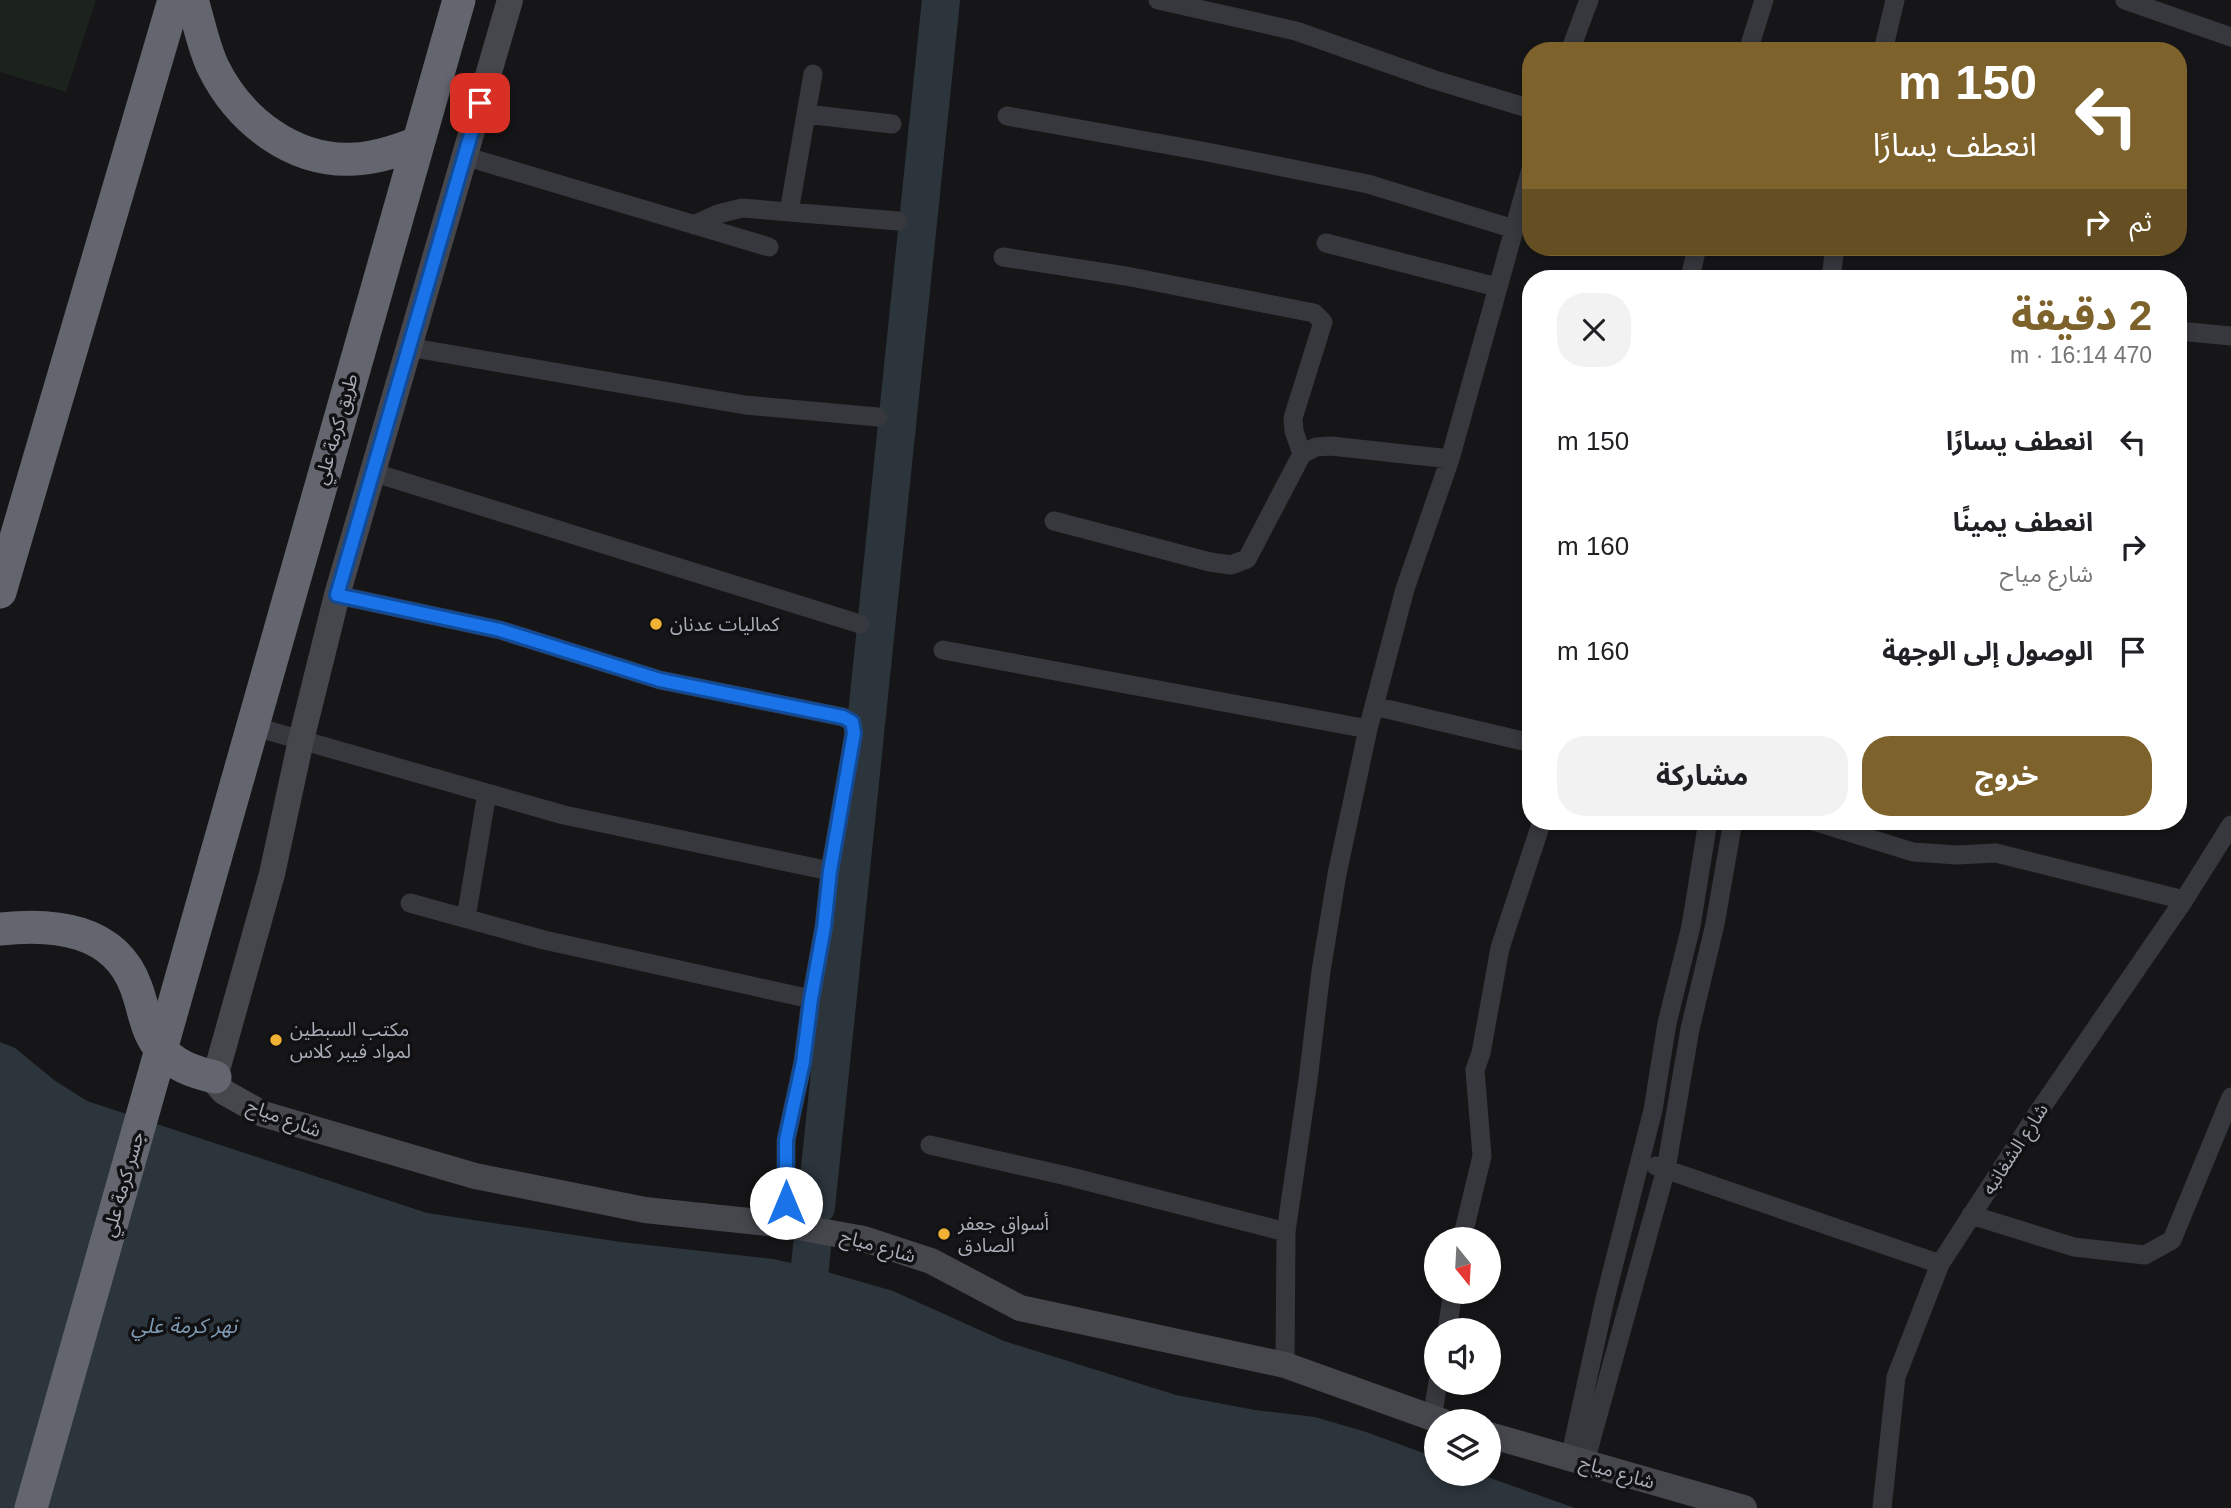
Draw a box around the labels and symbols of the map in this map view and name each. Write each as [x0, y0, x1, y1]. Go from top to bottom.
pin [450, 73, 510, 133]
street label: طريق كرمة علي [310, 371, 366, 488]
place label: كماليات عدنان [670, 614, 781, 635]
marker: كماليات عدنان [648, 616, 664, 632]
place label: مكتب السبطين لمواد فيبر كلاس [290, 1019, 411, 1063]
marker: مكتب السبطين لمواد فيبر كلاس [268, 1032, 284, 1048]
street label: شارع مياح [243, 1095, 324, 1144]
street label: شارع الشغانبه [1978, 1100, 2055, 1200]
street label: جسر كرمة علي [98, 1129, 152, 1240]
position arrow [749, 1166, 823, 1240]
place label: أسواق جعفر الصادق [957, 1212, 1049, 1256]
street label: شارع مياح [837, 1225, 918, 1270]
marker: أسواق جعفر الصادق [936, 1226, 952, 1242]
north arrow [1424, 1227, 1502, 1304]
water label: نهر كرمة علي [131, 1314, 238, 1341]
street label: شارع مياح [1576, 1451, 1657, 1496]

